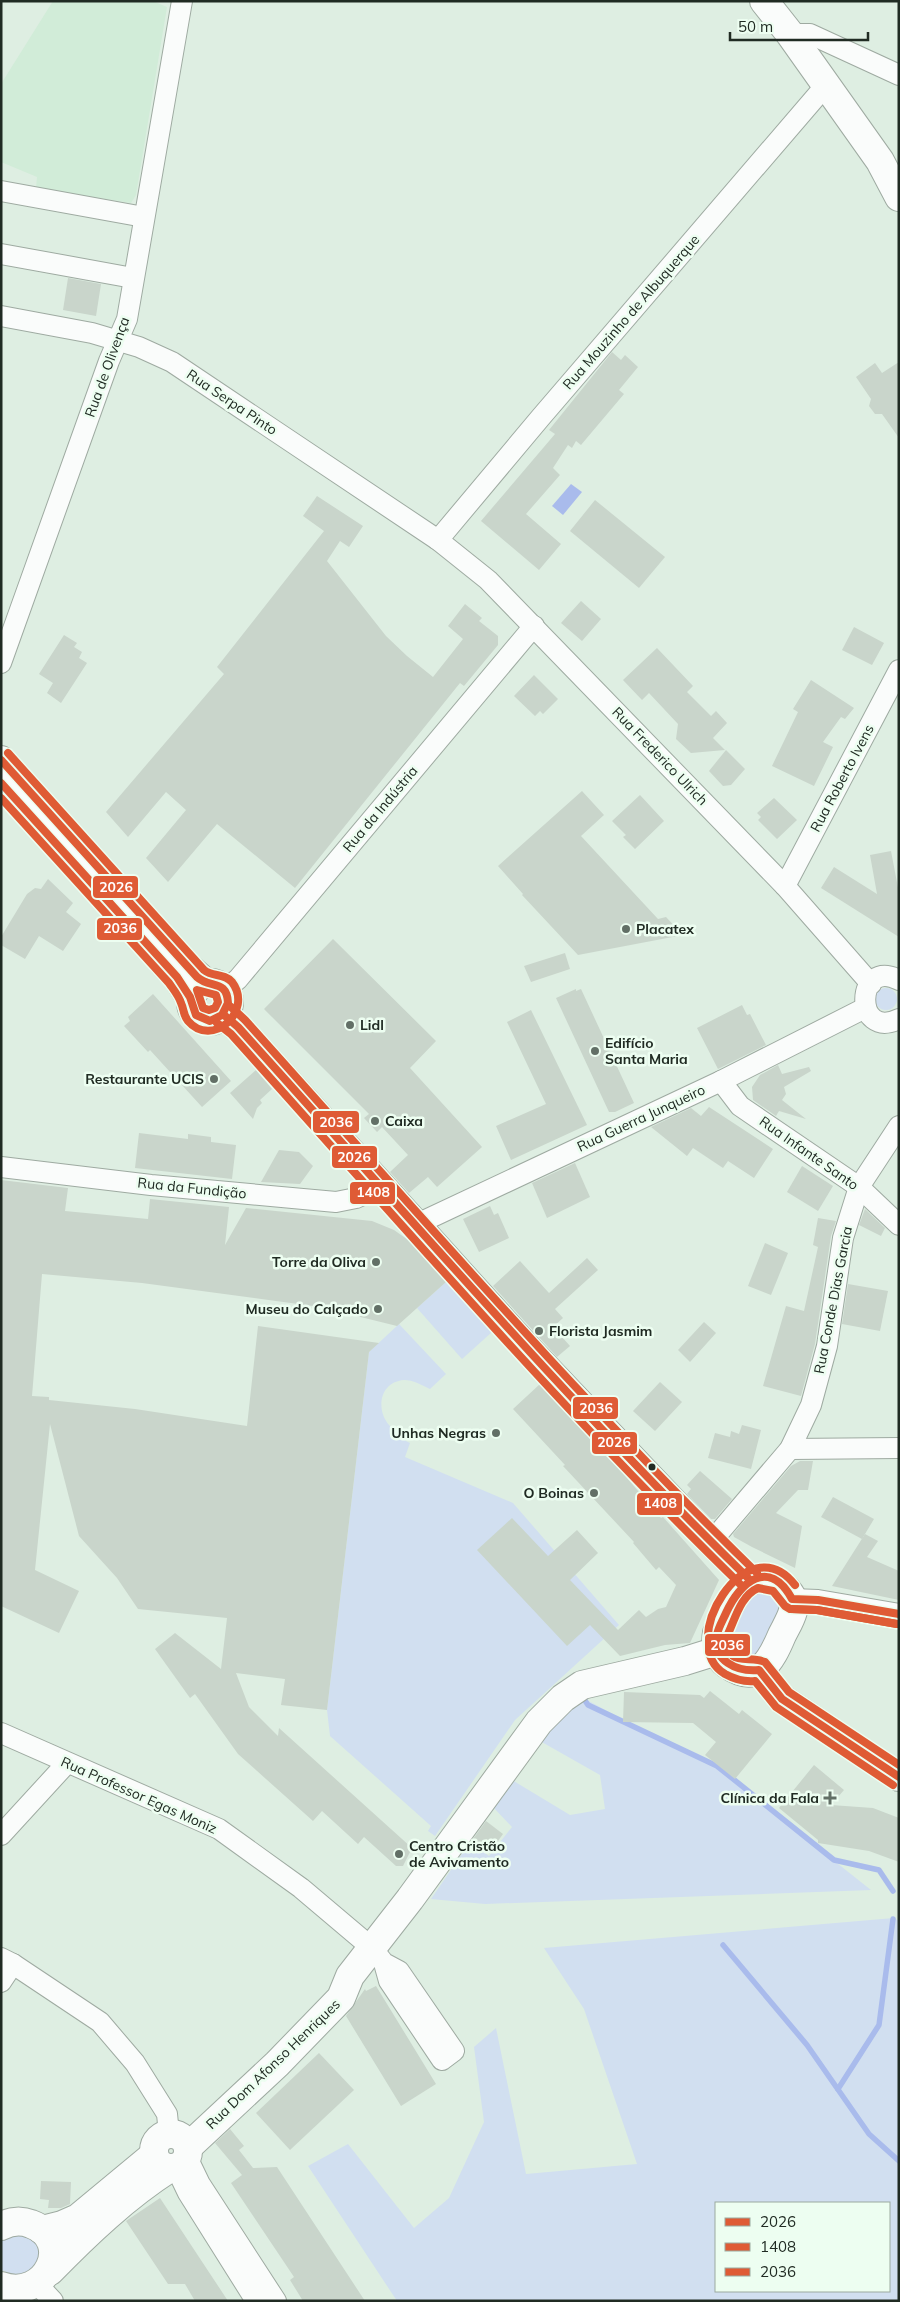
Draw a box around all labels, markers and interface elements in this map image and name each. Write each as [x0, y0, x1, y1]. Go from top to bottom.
scale bar [730, 10, 868, 42]
text: 50 m [738, 17, 773, 36]
street label: Rua Mouzinho de Albuquerque [559, 231, 703, 393]
street label: Rua de Olivença [81, 314, 133, 420]
street label: Rua Serpa Pinto [183, 365, 281, 439]
street label: Rua Frederico Ulrich [608, 703, 712, 809]
street label: Rua Roberto Ivens [806, 721, 878, 835]
street label: Rua da Indústria [339, 762, 421, 856]
line badge: 2026 [92, 875, 139, 899]
text: 2026 [99, 878, 133, 896]
line badge: 2036 [96, 917, 143, 941]
text: 2036 [103, 919, 137, 937]
place label: Placatex [636, 920, 694, 938]
marker: Placatex [620, 923, 632, 935]
place label: Lidl [360, 1016, 384, 1034]
marker: Lidl [344, 1019, 356, 1031]
place label: Edifício Santa Maria [605, 1034, 688, 1068]
marker: Edifício Santa Maria [589, 1045, 601, 1057]
place label: Restaurante UCIS [85, 1070, 204, 1088]
marker: Restaurante UCIS [208, 1073, 220, 1085]
street label: Rua Guerra Junqueiro [574, 1080, 708, 1156]
line badge: 2036 [312, 1110, 360, 1134]
place label: Caixa [385, 1112, 423, 1130]
street label: Rua Infante Santo [756, 1112, 862, 1194]
text: 2036 [319, 1113, 353, 1131]
marker: Caixa [369, 1115, 381, 1127]
line badge: 2026 [331, 1145, 378, 1169]
text: 2026 [337, 1148, 371, 1166]
street label: Rua da Fundição [137, 1173, 247, 1203]
line badge: 1408 [349, 1181, 396, 1205]
text: 1408 [356, 1183, 390, 1201]
street label: Rua Conde Dias Garcia [810, 1225, 856, 1375]
place label: Torre da Oliva [272, 1253, 366, 1271]
marker: Torre da Oliva [370, 1256, 382, 1268]
place label: Museu do Calçado [245, 1300, 368, 1318]
marker: Museu do Calçado [372, 1303, 384, 1315]
place label: Florista Jasmim [549, 1322, 652, 1340]
marker: Florista Jasmim [533, 1325, 545, 1337]
line badge: 2036 [572, 1396, 619, 1420]
text: 2036 [579, 1399, 613, 1417]
place label: Unhas Negras [391, 1424, 486, 1442]
marker: Unhas Negras [490, 1427, 502, 1439]
line badge: 2026 [591, 1431, 638, 1455]
text: 2026 [597, 1433, 631, 1451]
unlabelled marker [647, 1462, 657, 1472]
place label: O Boinas [523, 1484, 584, 1502]
marker: O Boinas [588, 1487, 600, 1499]
line badge: 1408 [636, 1492, 683, 1516]
text: 1408 [643, 1494, 677, 1512]
line badge: 2036 [704, 1633, 751, 1657]
text: 2036 [710, 1636, 744, 1654]
street label: Rua Professor Egas Moniz [58, 1752, 220, 1838]
place label: Clínica da Fala [721, 1789, 819, 1807]
marker: Clínica da Fala [823, 1791, 837, 1805]
place label: Centro Cristão de Avivamento [409, 1837, 509, 1871]
marker: Centro Cristão de Avivamento [393, 1848, 405, 1860]
street label: Rua Dom Afonso Henriques [202, 1995, 344, 2133]
legend [715, 2202, 890, 2292]
text: 2026 [760, 2212, 796, 2231]
text: 1408 [760, 2237, 796, 2256]
text: 2036 [760, 2262, 796, 2281]

